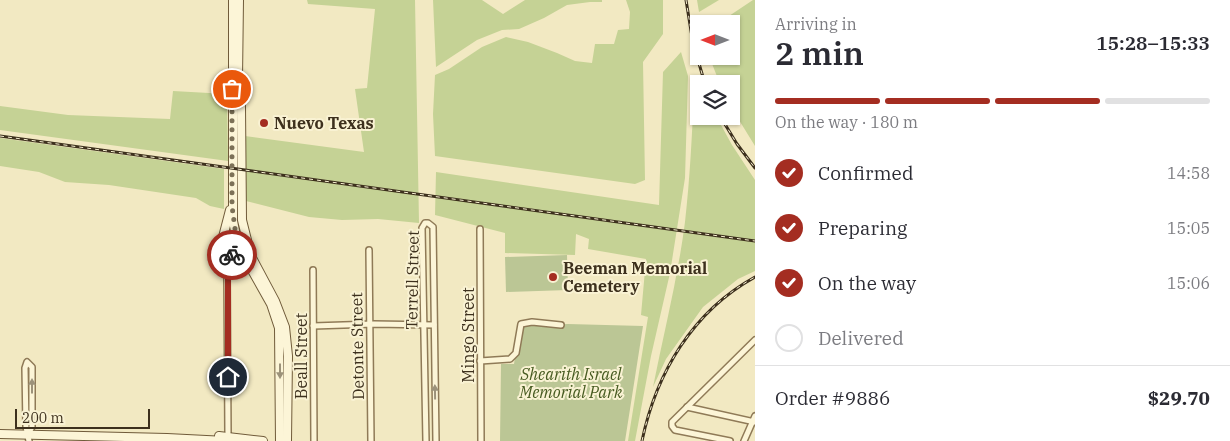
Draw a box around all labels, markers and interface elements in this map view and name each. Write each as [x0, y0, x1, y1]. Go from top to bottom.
text: Arriving in [775, 14, 857, 34]
north arrow [690, 15, 740, 65]
map controls [690, 15, 740, 125]
text: 15:28–15:33 [1096, 31, 1210, 55]
text: 2 min [775, 32, 864, 74]
pin [211, 68, 253, 110]
icon: bag [218, 75, 246, 103]
button: layers [690, 75, 740, 125]
text: On the way · 180 m [775, 112, 918, 132]
place label: Nuevo Texas [274, 113, 374, 133]
marker: Nuevo Texas [258, 117, 270, 129]
icon: check [775, 159, 803, 187]
text: Confirmed [818, 161, 913, 185]
text: 14:58 [1167, 163, 1210, 183]
icon: check [775, 214, 803, 242]
text: Preparing [818, 216, 907, 240]
text: 15:05 [1167, 218, 1210, 238]
courier [207, 230, 257, 280]
street label: Terrell Street [401, 230, 423, 330]
icon: bike [218, 241, 246, 269]
place label: Beeman Memorial Cemetery [563, 258, 707, 296]
icon: check [775, 269, 803, 297]
marker: Beeman Memorial Cemetery [547, 271, 559, 283]
text: On the way [818, 271, 916, 295]
text: 15:06 [1167, 273, 1210, 293]
street label: Mingo Street [458, 287, 478, 383]
street label: Detonte Street [346, 292, 368, 400]
street label: Beall Street [291, 312, 311, 399]
text: Delivered [818, 326, 904, 350]
pin [207, 356, 249, 398]
icon: home [214, 363, 242, 391]
one-way arrow [276, 363, 284, 379]
park label: Shearith Israel Memorial Park [518, 364, 623, 402]
one-way arrow [28, 378, 36, 394]
one-way arrow [431, 384, 439, 400]
text: Order #9886 [775, 386, 890, 410]
text: $29.70 [1148, 386, 1210, 410]
scale bar [15, 406, 150, 429]
text: 200 m [22, 409, 64, 427]

